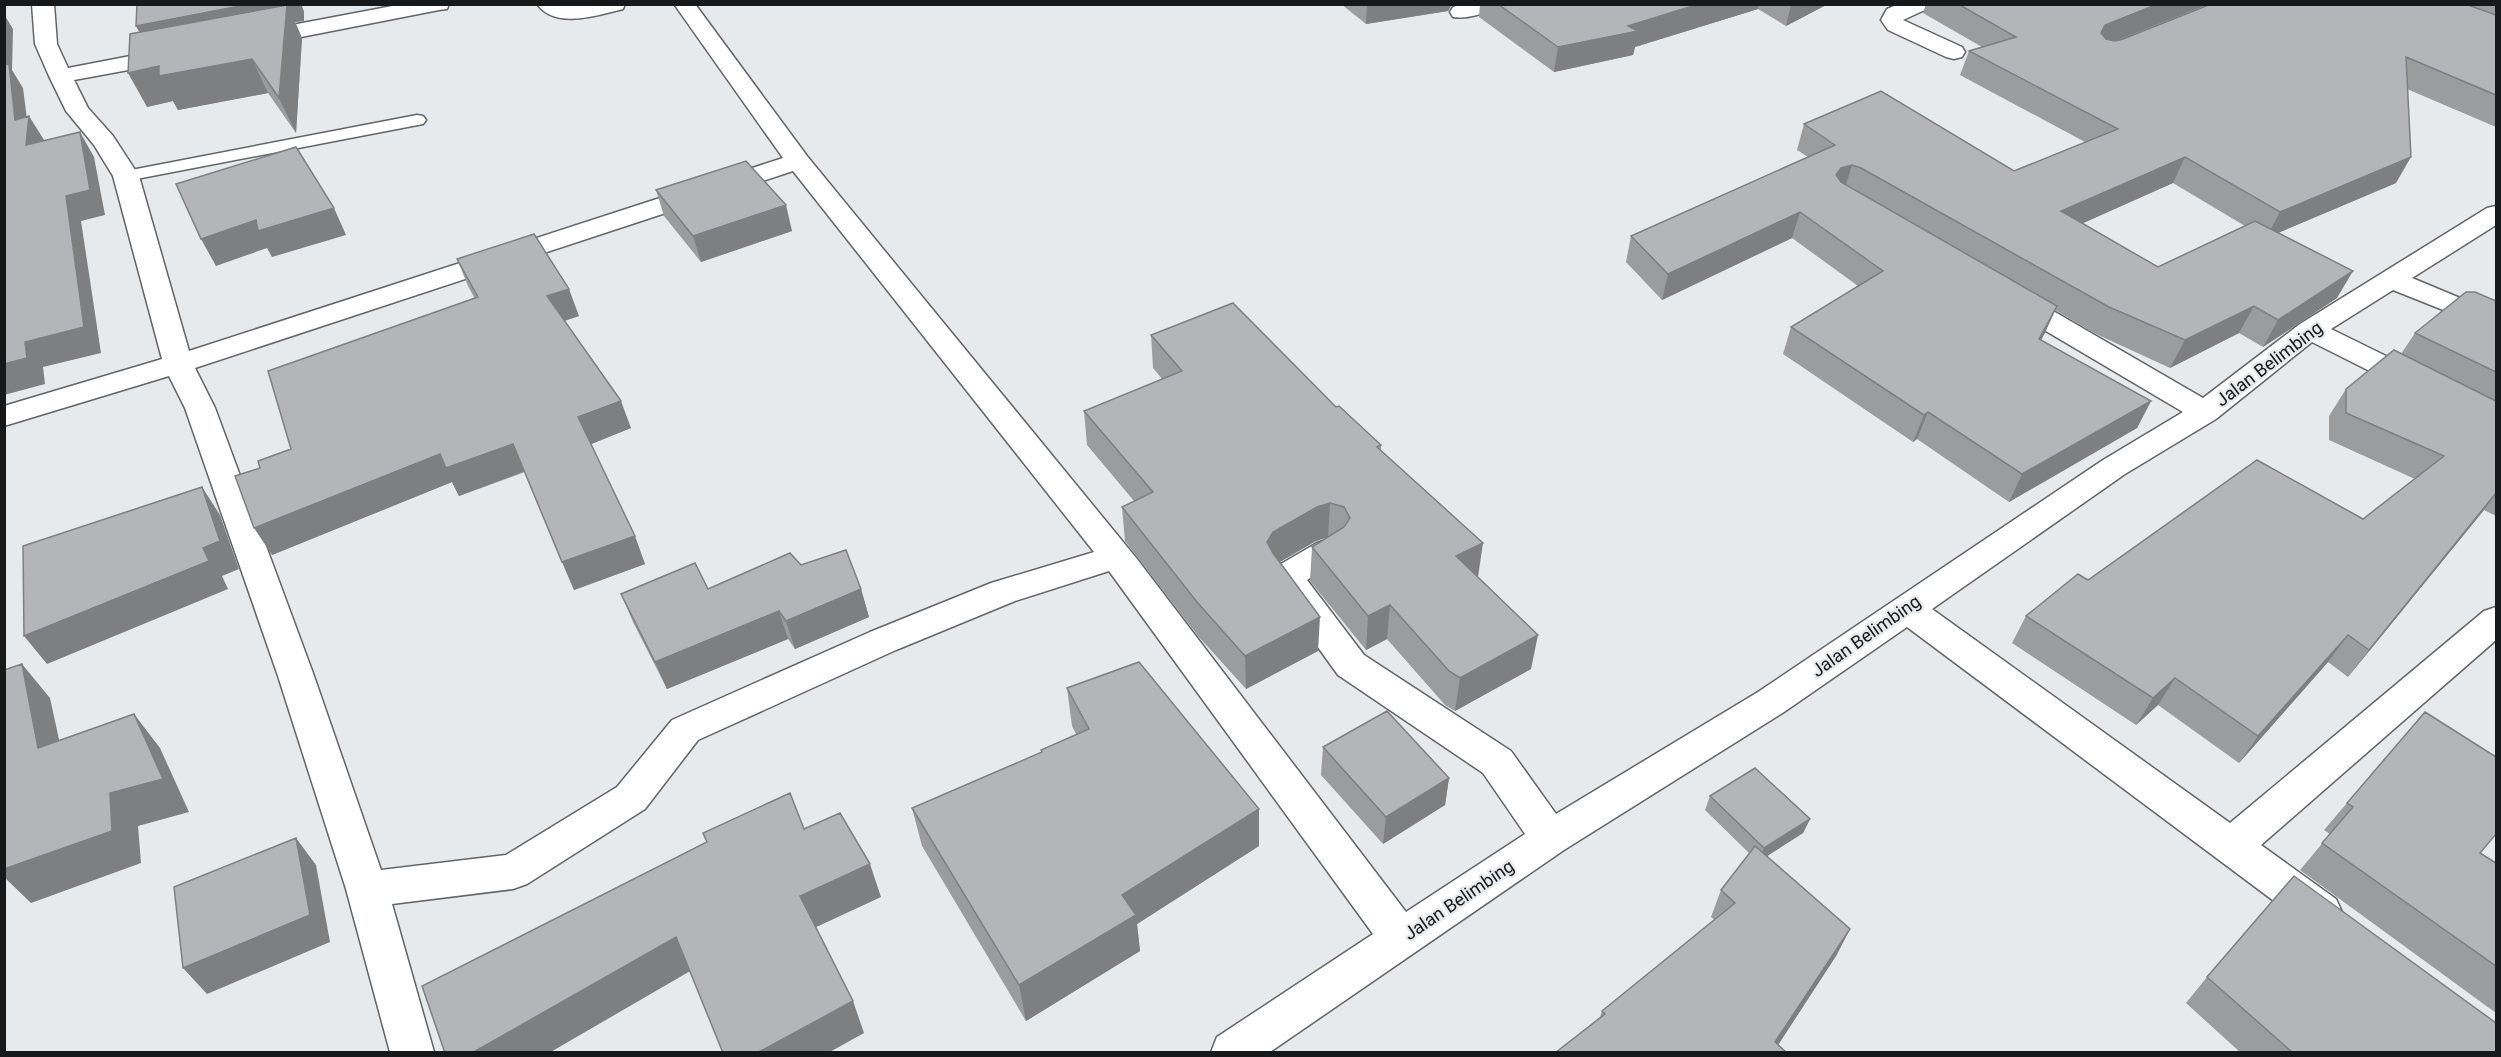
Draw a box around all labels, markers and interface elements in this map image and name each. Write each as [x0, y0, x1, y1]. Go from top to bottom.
street label: Jalan Belimbing [2211, 317, 2326, 411]
street label: Jalan Belimbing [1807, 590, 1924, 681]
street label: Jalan Belimbing [1400, 855, 1518, 944]

